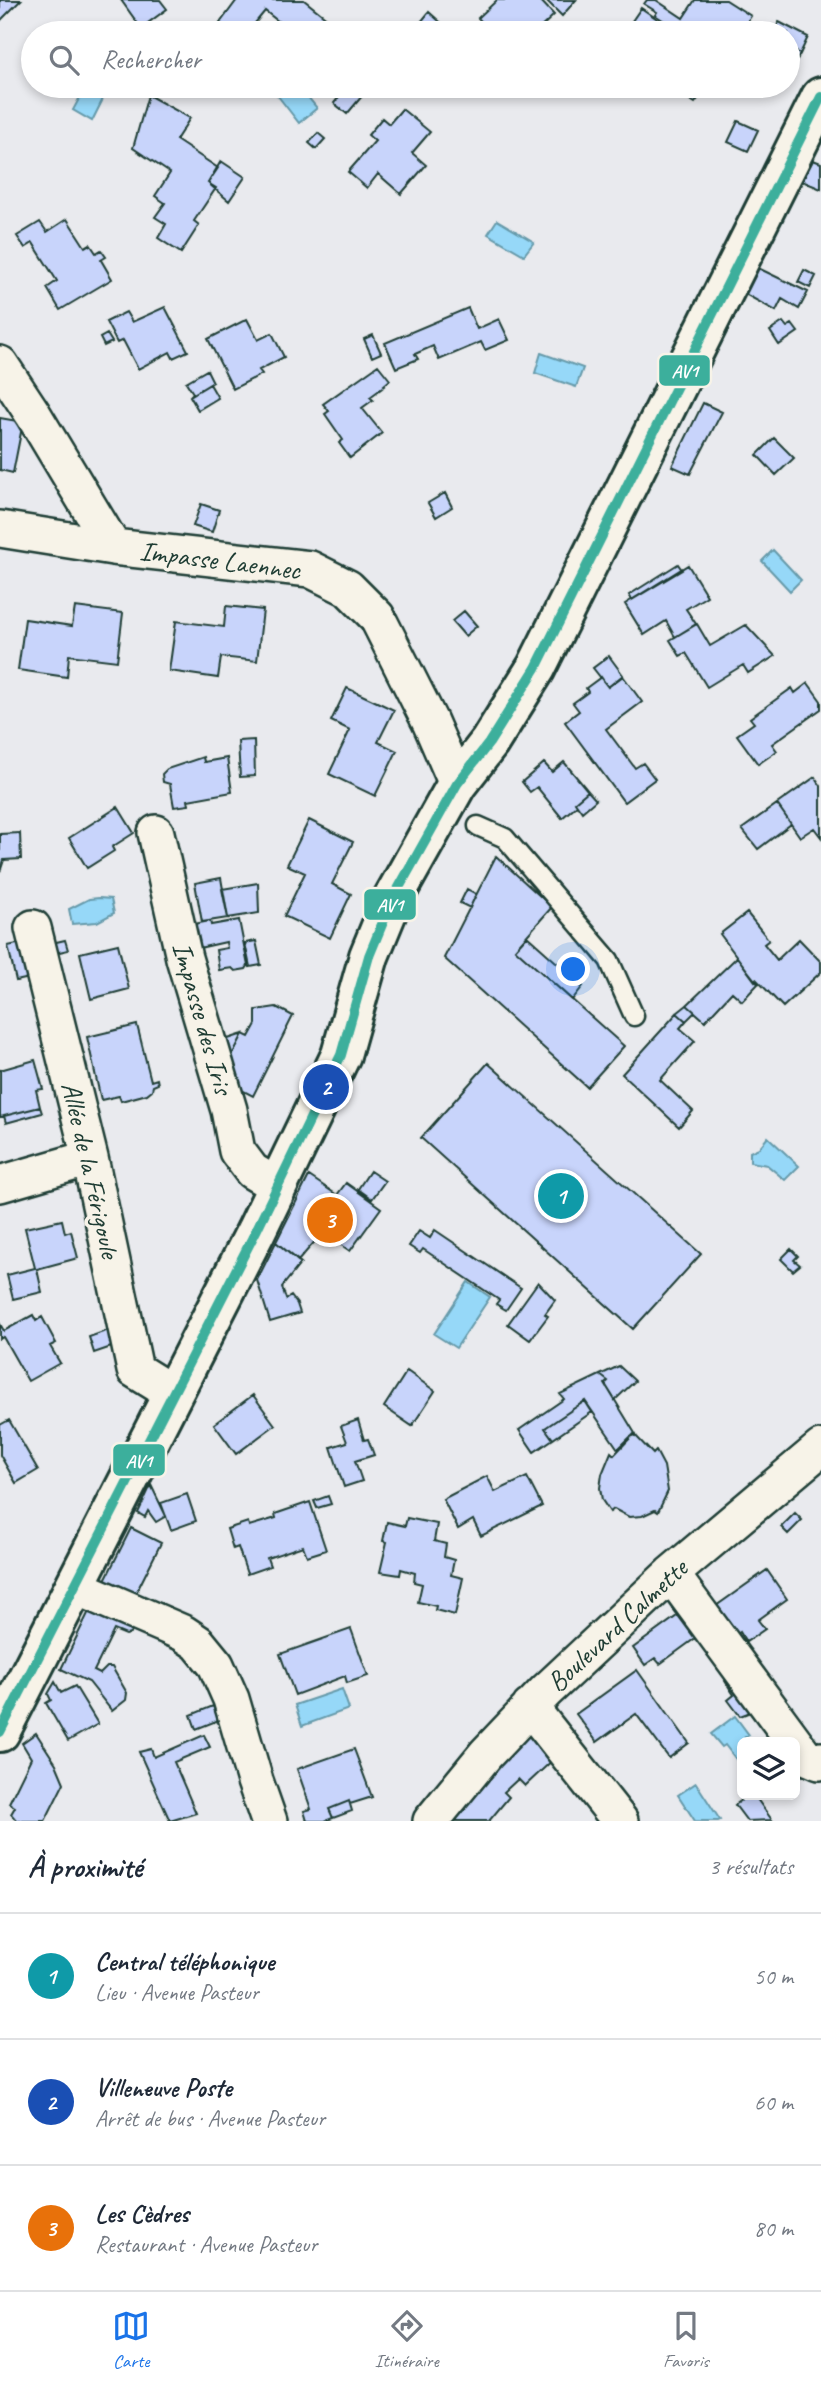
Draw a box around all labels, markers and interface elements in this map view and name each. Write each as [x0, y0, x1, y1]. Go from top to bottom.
search box [21, 21, 800, 98]
icon: search [45, 41, 83, 79]
text: Rechercher [101, 43, 201, 76]
line badge: AV1 [658, 354, 711, 387]
text: AV1 [672, 359, 701, 383]
street label: Impasse Laennec [138, 533, 304, 587]
line badge: AV1 [363, 888, 417, 921]
text: AV1 [377, 893, 406, 917]
street label: Impasse des Iris [165, 938, 242, 1101]
your location [556, 952, 590, 986]
pin: 2 [303, 1061, 349, 1113]
street label: Allée de la Férigoule [54, 1079, 129, 1263]
pin: 1 [538, 1170, 584, 1222]
pin: 3 [307, 1194, 353, 1246]
line badge: AV1 [112, 1443, 166, 1477]
text: AV1 [126, 1449, 155, 1473]
street label: Boulevard Calmette [539, 1550, 696, 1699]
map controls [737, 1737, 800, 1800]
button: layers [737, 1737, 800, 1800]
text: À proximité [28, 1848, 142, 1886]
text: 3 résultats [709, 1852, 793, 1881]
text: Central téléphonique [95, 1945, 274, 1978]
text: 1 [46, 1962, 56, 1991]
text: 50 m [754, 1962, 793, 1991]
text: Lieu · Avenue Pasteur [95, 1978, 259, 2007]
text: Villeneuve Poste [95, 2071, 232, 2104]
text: 2 [46, 2088, 56, 2117]
text: 60 m [754, 2088, 793, 2117]
text: Arrêt de bus · Avenue Pasteur [95, 2104, 325, 2133]
text: Les Cèdres [95, 2197, 189, 2230]
text: 3 [46, 2214, 56, 2243]
text: 80 m [754, 2214, 793, 2243]
text: Restaurant · Avenue Pasteur [95, 2230, 317, 2259]
tab: Carte [112, 2307, 150, 2373]
tab: Itinéraire [375, 2307, 439, 2373]
tab: Favoris [663, 2307, 709, 2373]

